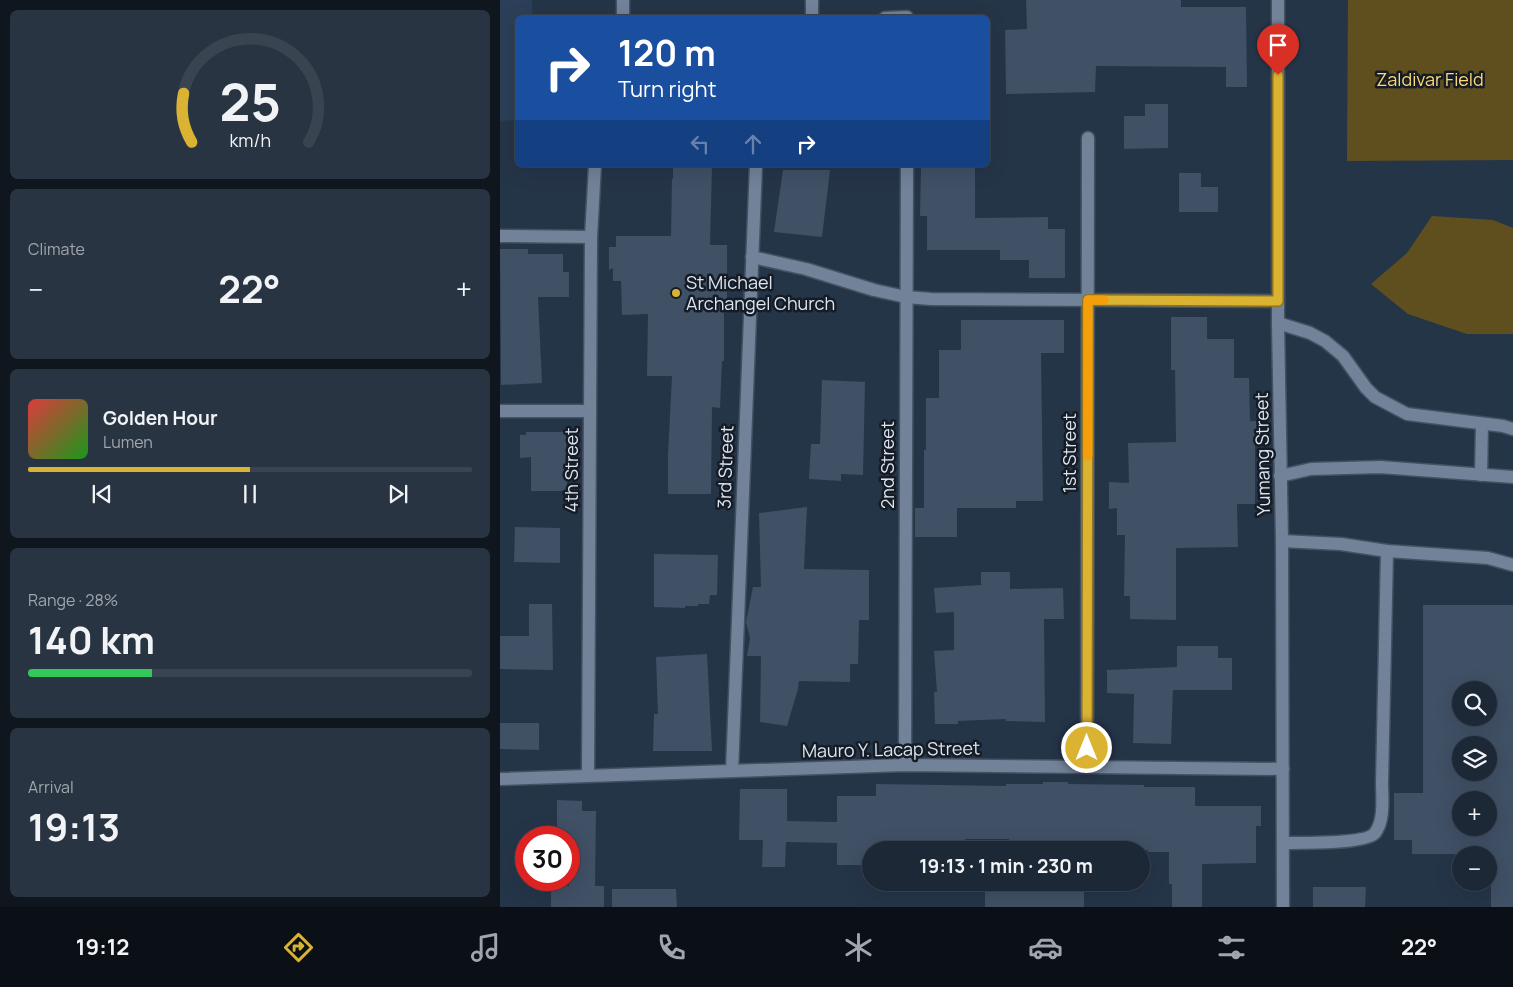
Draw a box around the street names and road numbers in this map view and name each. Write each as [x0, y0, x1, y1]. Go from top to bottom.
street label: Yumang Street [1249, 392, 1275, 516]
street label: 1st Street [1057, 413, 1081, 493]
street label: 2nd Street [875, 421, 899, 509]
street label: 3rd Street [712, 425, 738, 509]
street label: 4th Street [559, 428, 583, 512]
street label: Mauro Y. Lacap Street [802, 735, 980, 763]

